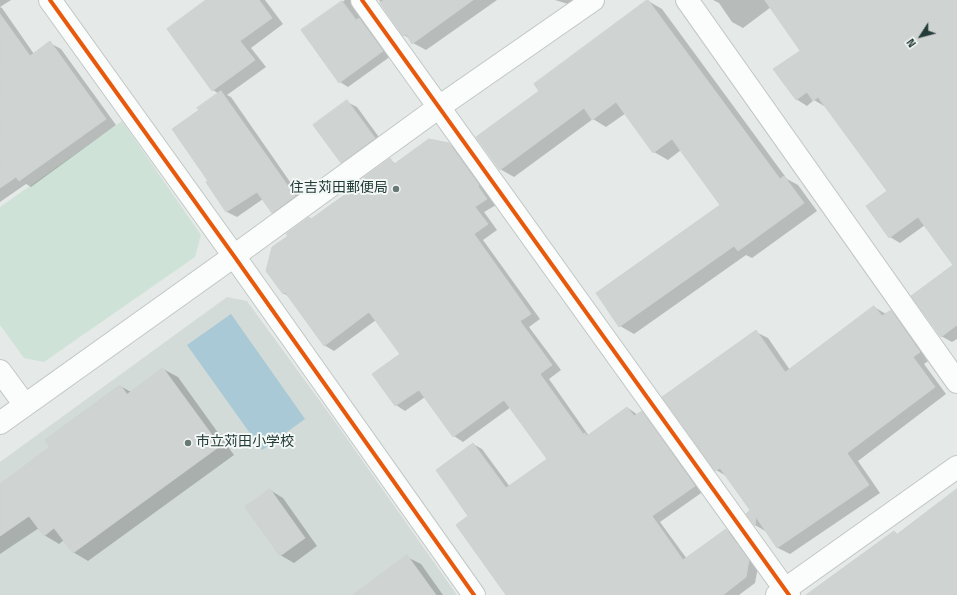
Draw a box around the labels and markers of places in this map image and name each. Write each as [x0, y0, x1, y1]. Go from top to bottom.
place label: 住吉苅田郵便局 [290, 181, 388, 197]
marker: 住吉苅田郵便局 [391, 184, 401, 194]
place label: 市立苅田小学校 [196, 435, 294, 451]
marker: 市立苅田小学校 [183, 438, 193, 448]

